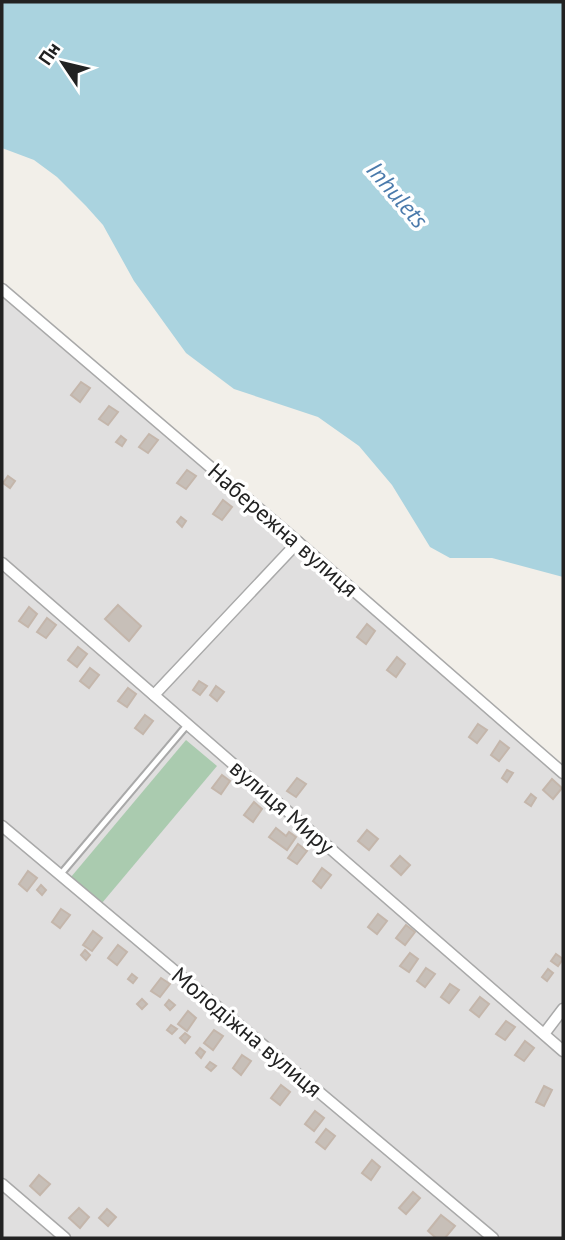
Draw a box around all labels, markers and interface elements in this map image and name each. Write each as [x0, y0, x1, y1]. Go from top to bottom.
north arrow [28, 28, 98, 98]
text: Пн [33, 37, 65, 69]
water label: Inhulets [360, 155, 435, 235]
street label: Набережна вулиця [202, 457, 364, 603]
street label: вулиця Миру [224, 753, 341, 860]
street label: Молодіжна вулиця [166, 960, 328, 1103]

